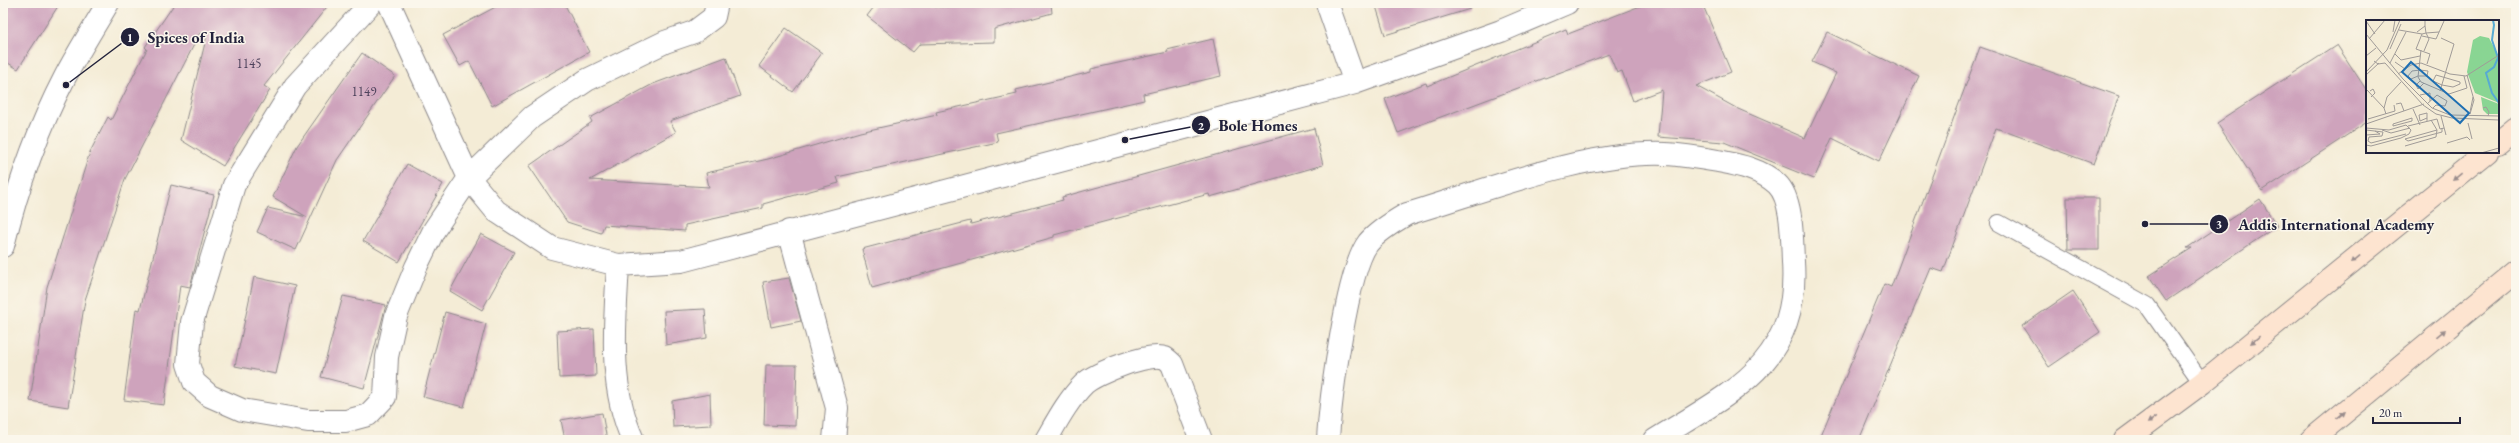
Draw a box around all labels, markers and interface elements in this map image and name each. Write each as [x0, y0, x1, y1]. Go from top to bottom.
inset map [2366, 20, 2499, 153]
callout: Spices of India [120, 23, 253, 51]
text: Spices of India [147, 27, 246, 48]
text: 1 [127, 30, 133, 46]
house number: 1145 [237, 55, 261, 72]
house number: 1149 [352, 83, 377, 100]
callout: Bole Homes [1191, 111, 1306, 139]
text: Bole Homes [1219, 115, 1298, 136]
text: 2 [1198, 118, 1205, 134]
one-way arrow [2451, 172, 2462, 181]
callout: Addis International Academy [2209, 210, 2442, 238]
text: Addis International Academy [2237, 214, 2434, 235]
text: 3 [2216, 216, 2222, 232]
one-way arrow [2350, 254, 2361, 263]
one-way arrow [2436, 328, 2447, 337]
one-way arrow [2249, 336, 2260, 345]
scale bar [2373, 399, 2460, 425]
text: 20 m [2379, 405, 2403, 421]
one-way arrow [2335, 411, 2346, 420]
one-way arrow [2147, 416, 2157, 424]

